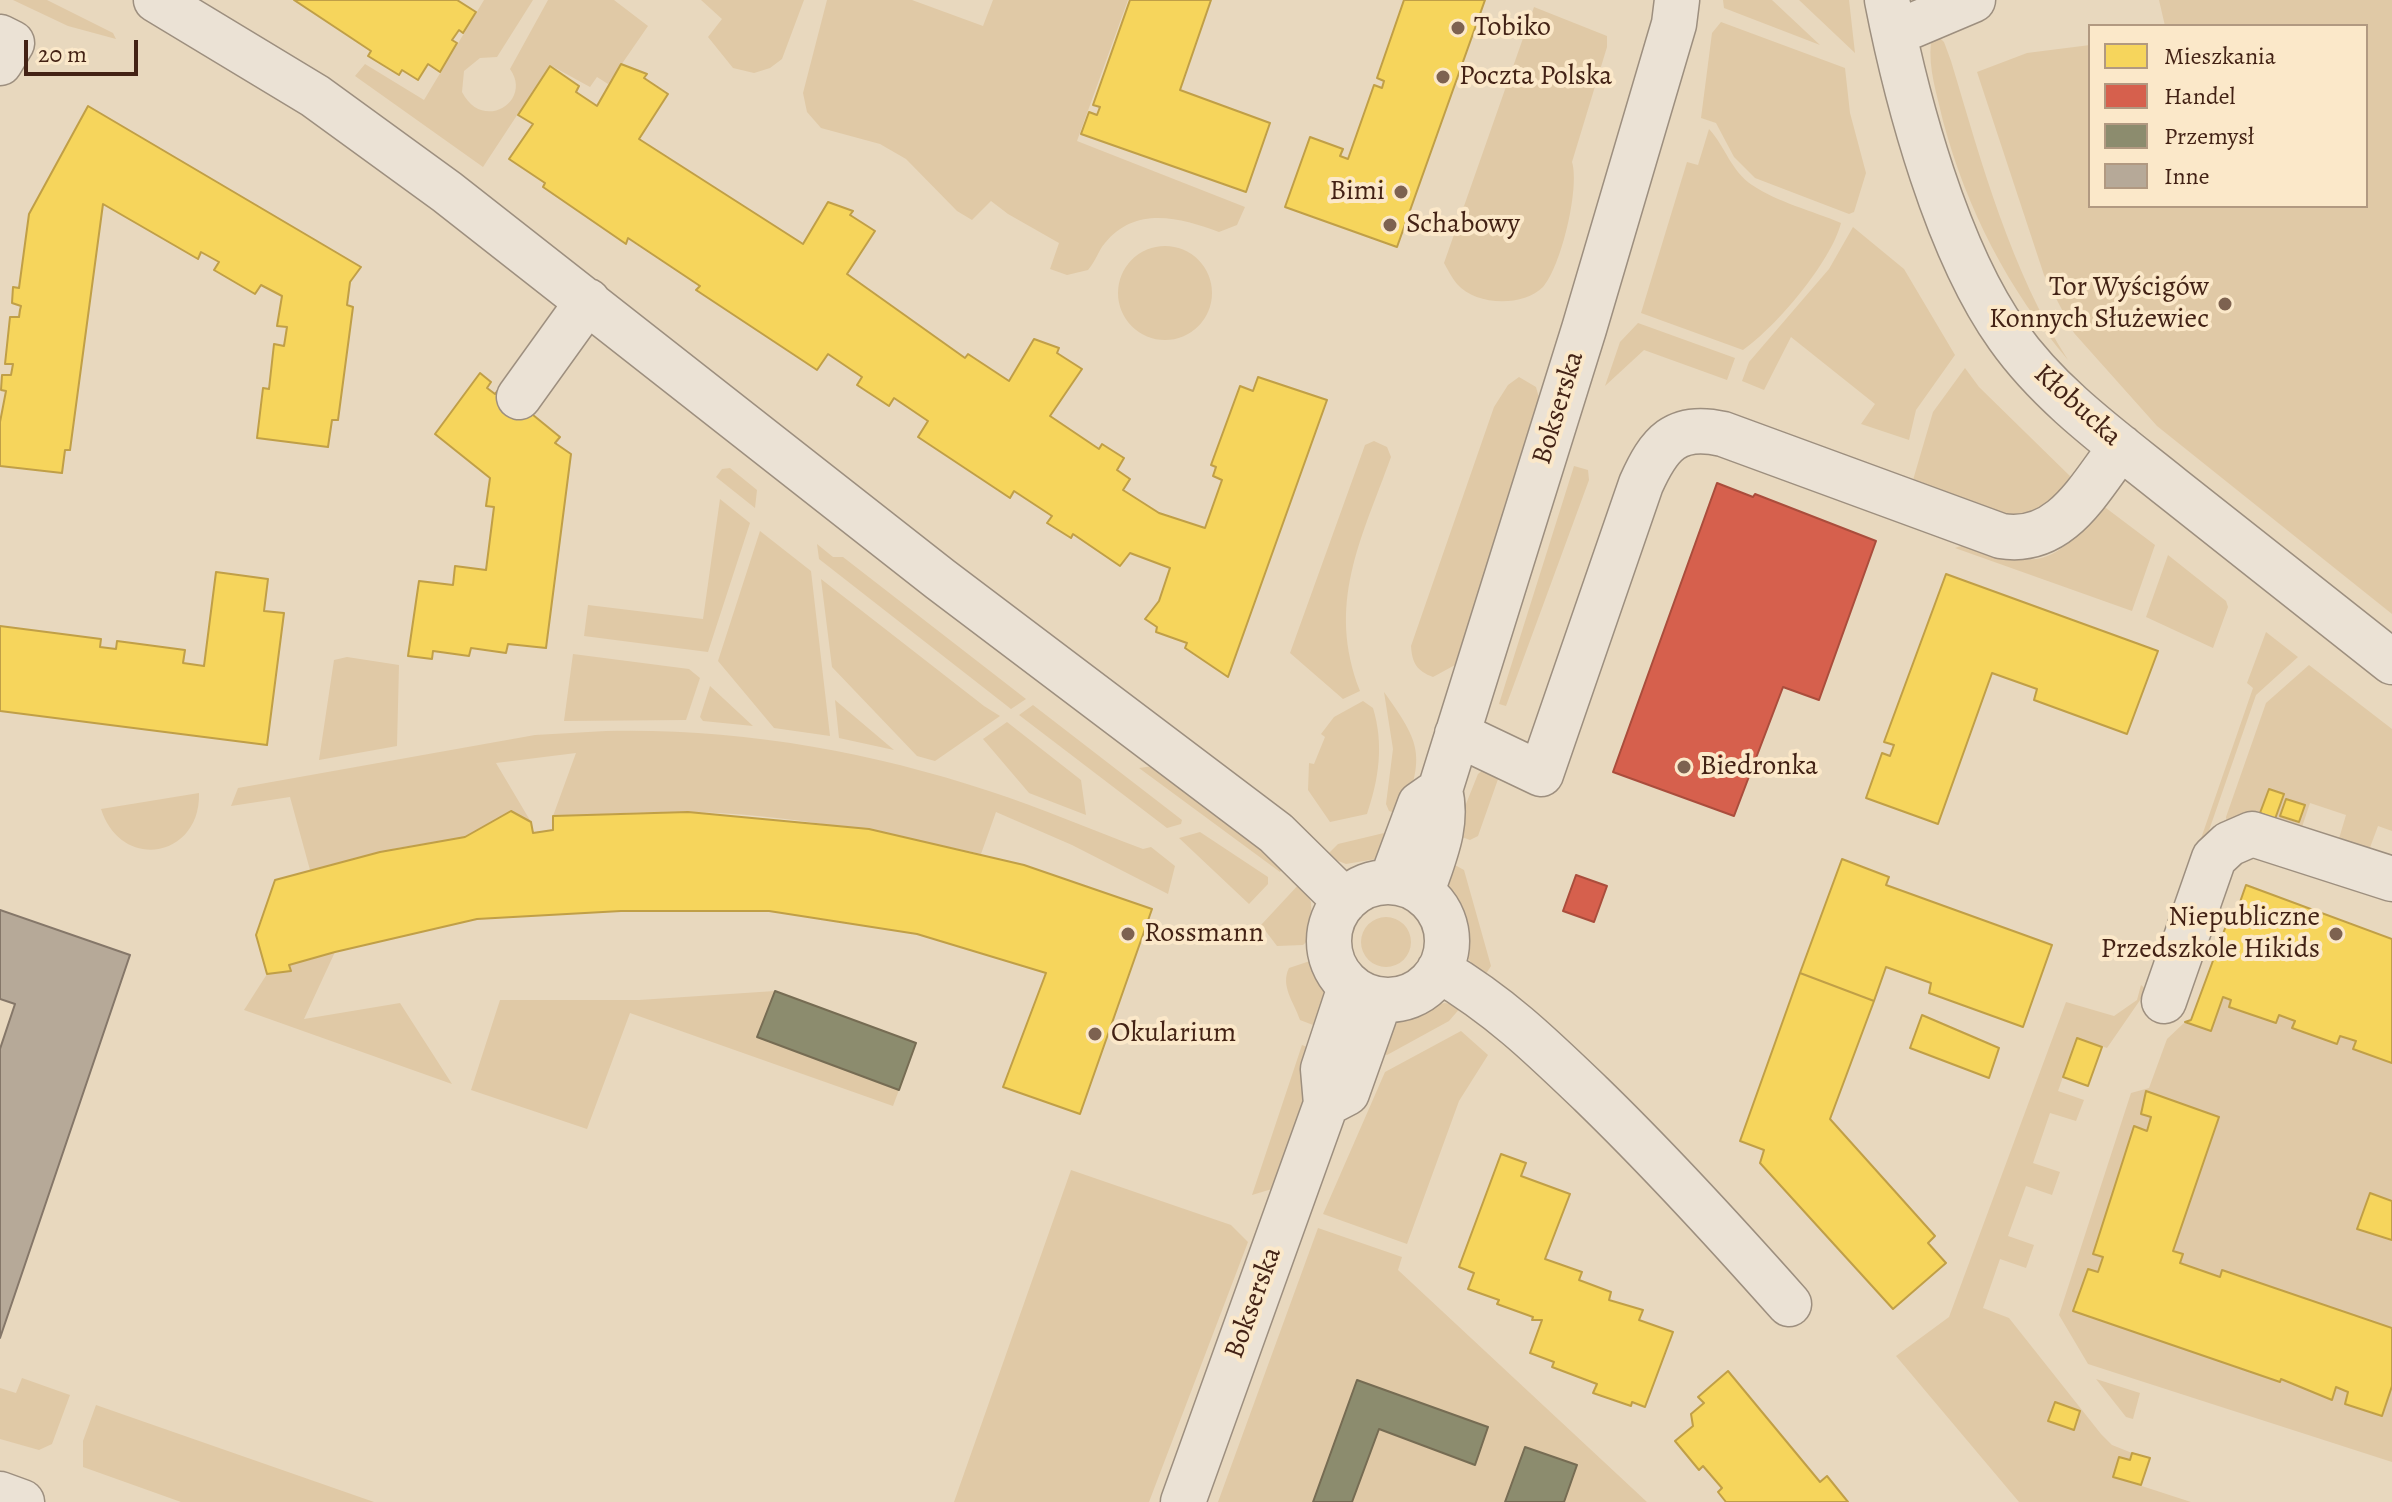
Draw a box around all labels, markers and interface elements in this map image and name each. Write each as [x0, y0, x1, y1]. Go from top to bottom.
place label: Tobiko [1474, 11, 1551, 45]
marker: Tobiko [1449, 19, 1467, 37]
scale bar [28, 24, 142, 74]
legend [2088, 24, 2368, 208]
text: 20 m [38, 38, 87, 70]
text: Mieszkania [2164, 40, 2276, 72]
place label: Poczta Polska [1459, 60, 1612, 94]
marker: Poczta Polska [1434, 68, 1452, 86]
text: Handel [2164, 80, 2235, 112]
text: Przemysł [2164, 120, 2254, 152]
text: Inne [2164, 160, 2209, 192]
place label: Bimi [1329, 175, 1385, 209]
marker: Bimi [1392, 183, 1410, 201]
place label: Schabowy [1406, 208, 1520, 242]
marker: Schabowy [1381, 216, 1399, 234]
place label: Tor Wyścigów Konnych Służewiec [1989, 271, 2209, 337]
marker: Tor Wyścigów Konnych Służewiec [2216, 295, 2234, 313]
street label: Bokserska [1526, 347, 1592, 469]
street label: Kłobucka [2026, 358, 2128, 454]
place label: Biedronka [1700, 750, 1818, 784]
marker: Biedronka [1675, 758, 1693, 776]
place label: Niepubliczne Przedszkole Hikids [2100, 901, 2320, 967]
place label: Rossmann [1144, 917, 1264, 951]
marker: Rossmann [1119, 925, 1137, 943]
marker: Niepubliczne Przedszkole Hikids [2327, 925, 2345, 943]
place label: Okularium [1111, 1017, 1236, 1051]
marker: Okularium [1086, 1025, 1104, 1043]
street label: Bokserska [1218, 1243, 1290, 1363]

